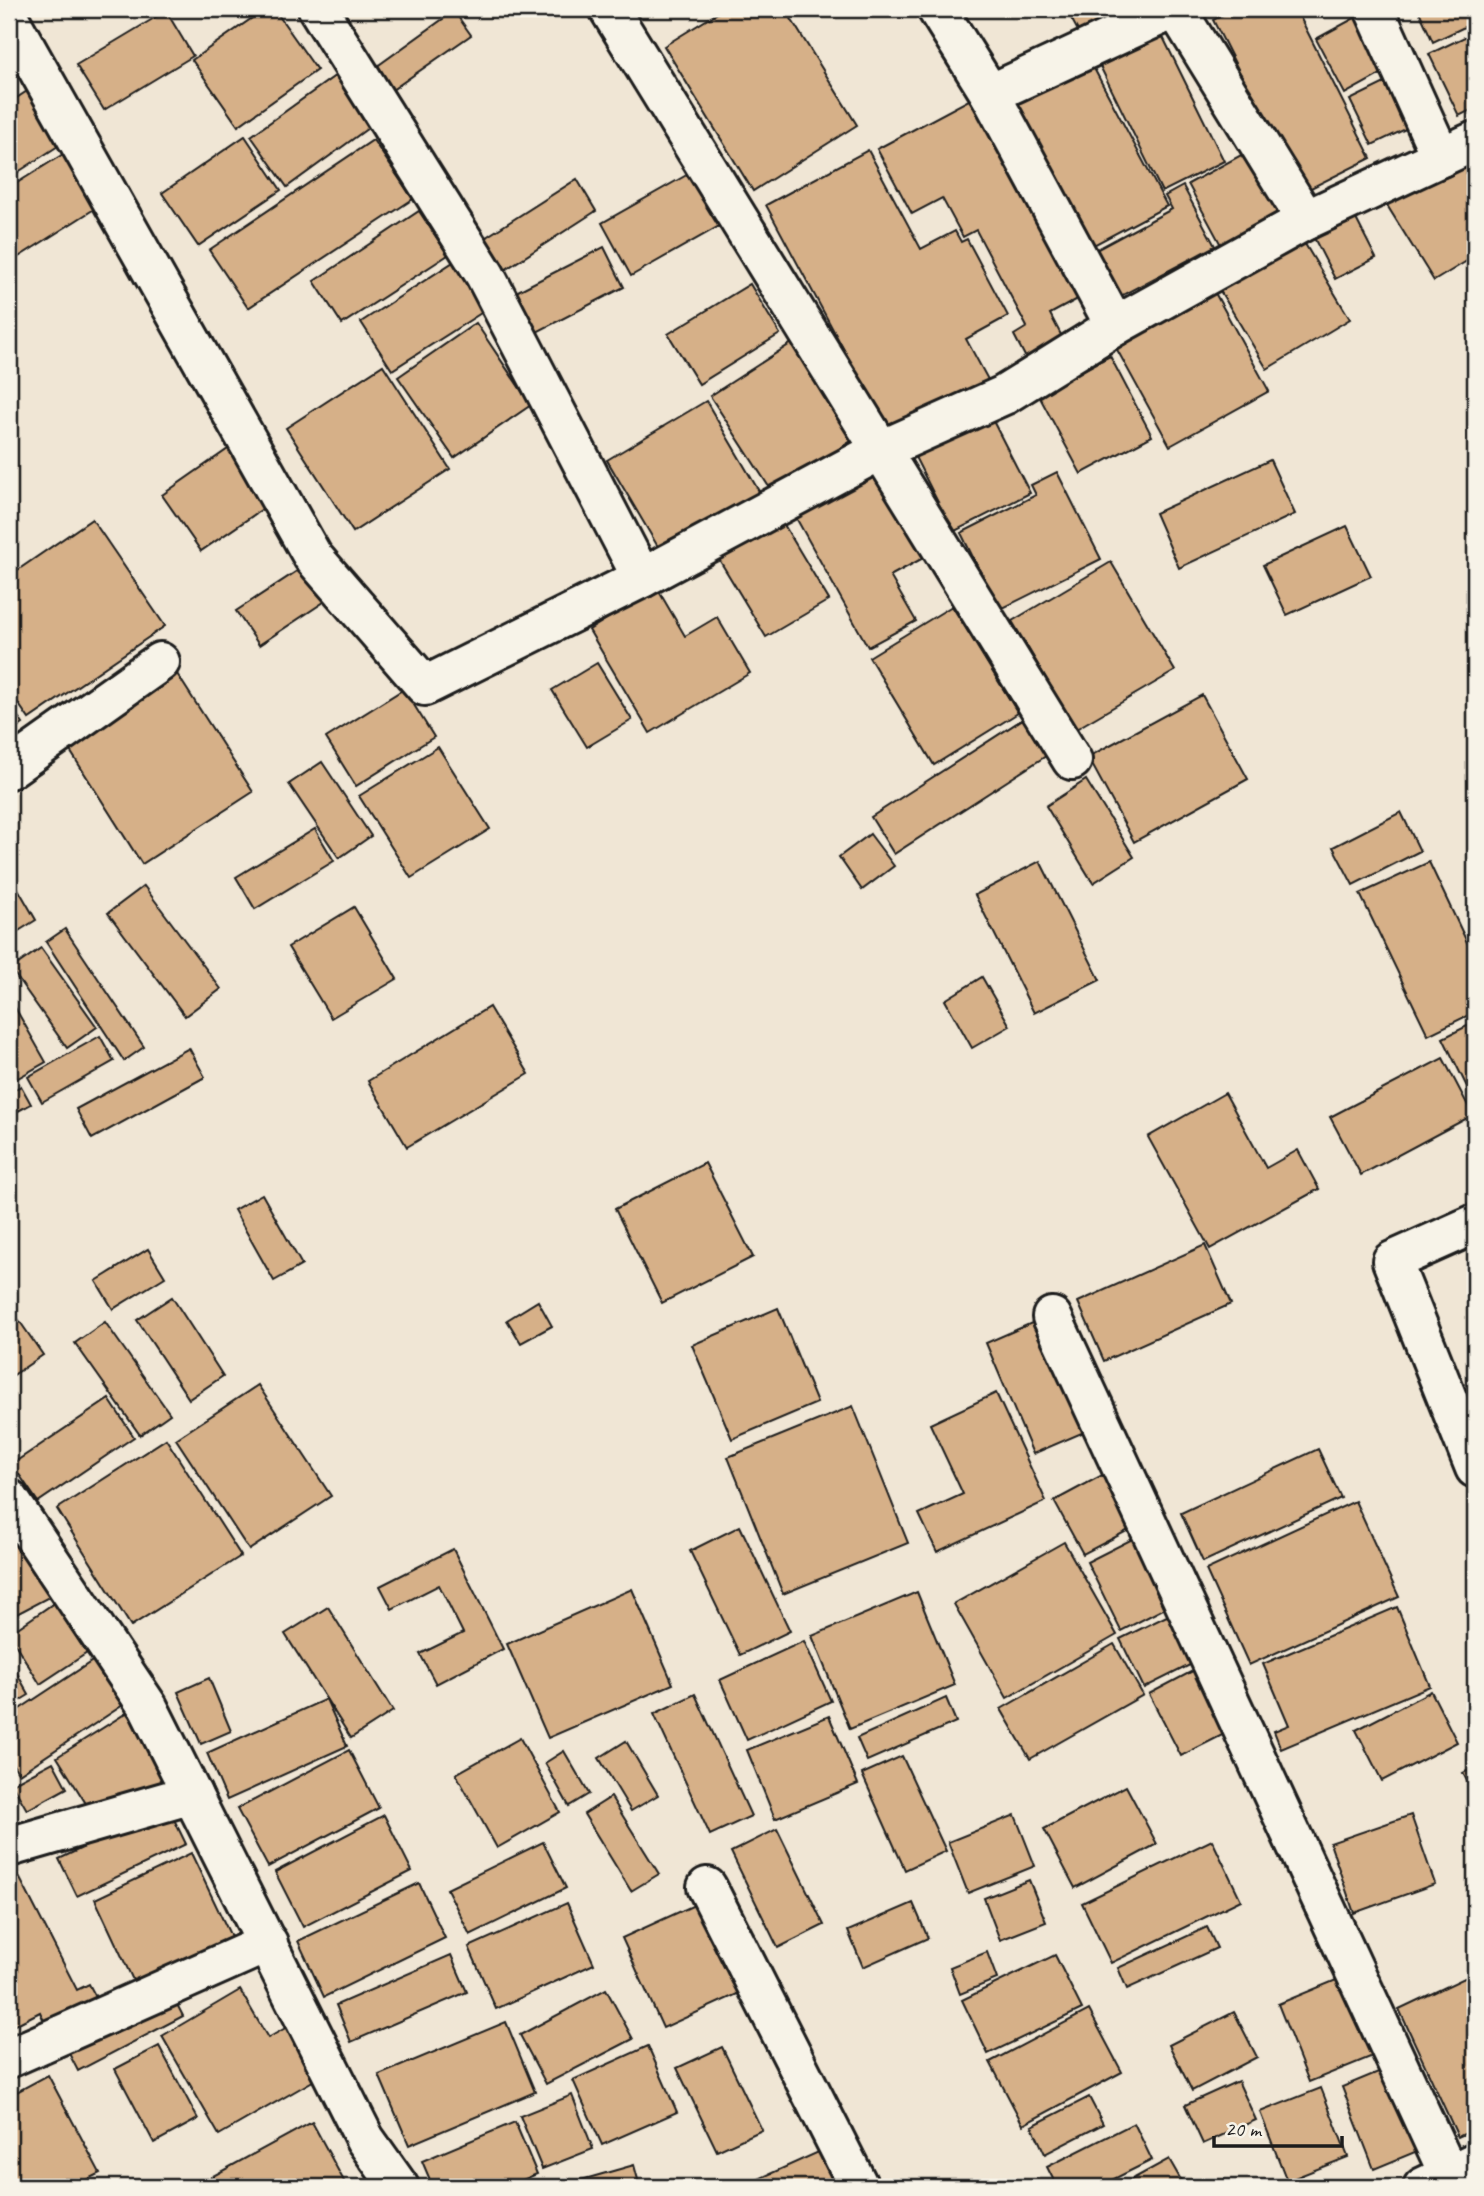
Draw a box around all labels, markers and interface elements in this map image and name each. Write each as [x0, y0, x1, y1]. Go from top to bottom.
scale bar [1214, 2105, 1342, 2149]
text: 20 m [1225, 2116, 1263, 2142]

